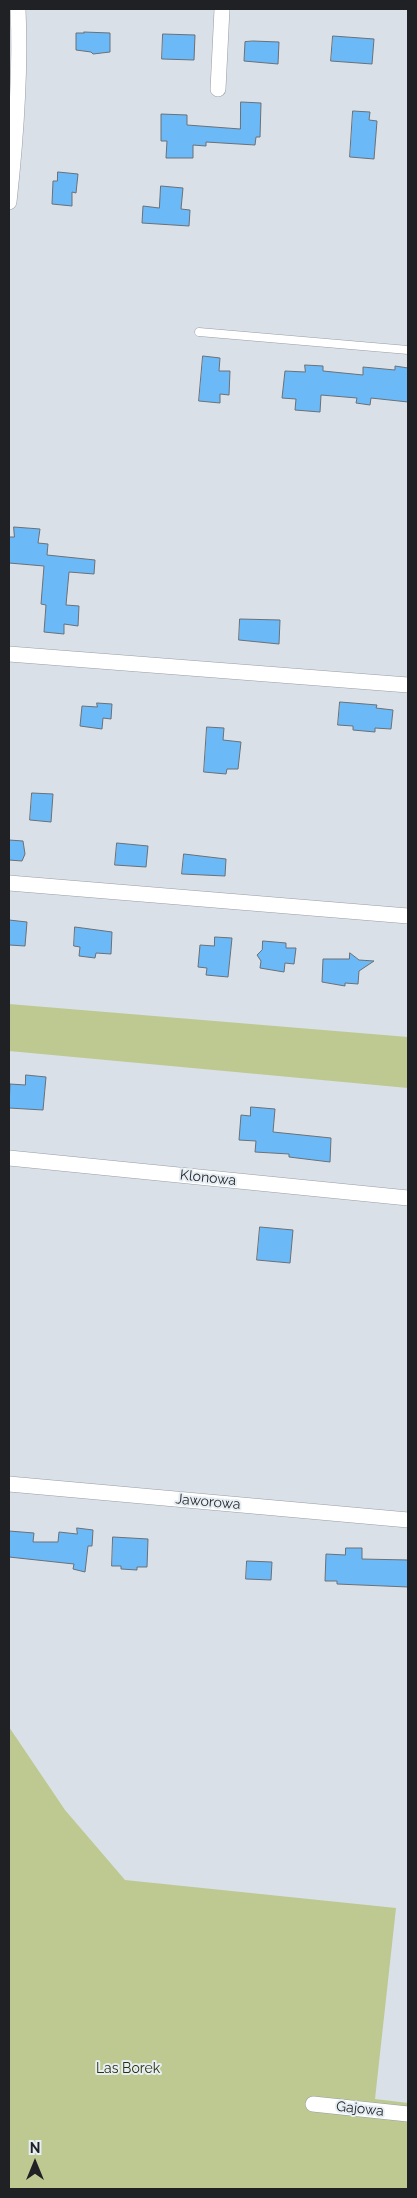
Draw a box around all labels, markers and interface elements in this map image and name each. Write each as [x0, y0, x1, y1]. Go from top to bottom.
street label: Klonowa [179, 1167, 237, 1189]
street label: Jaworowa [175, 1491, 241, 1513]
park label: Las Borek [96, 2061, 160, 2077]
street label: Gajowa [335, 2098, 385, 2120]
north arrow [10, 2138, 60, 2188]
text: N [30, 2140, 40, 2156]

